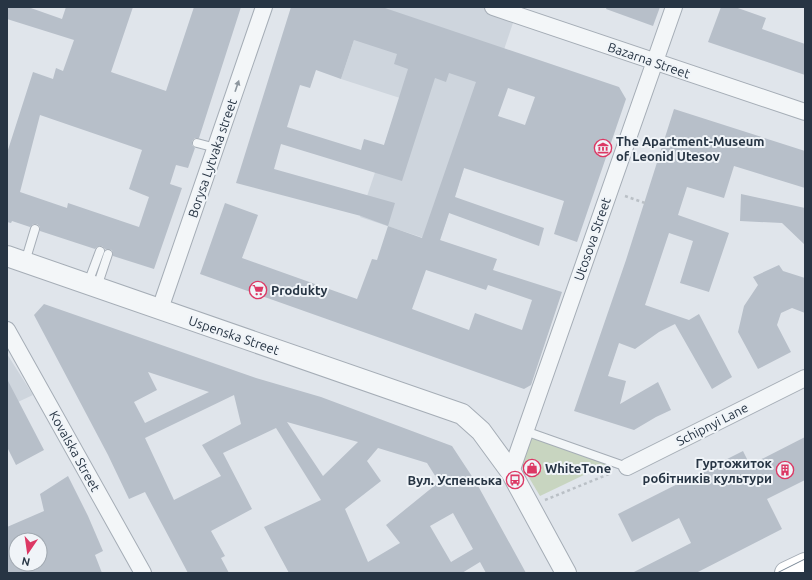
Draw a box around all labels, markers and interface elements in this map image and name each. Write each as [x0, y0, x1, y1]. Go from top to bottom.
street label: Bazarna Street [606, 39, 692, 81]
one-way arrow [234, 80, 240, 92]
street label: Borysa Lytvaka street [185, 97, 239, 219]
place label: The Apartment-Museum of Leonid Utesov [616, 134, 765, 163]
museum icon: The Apartment-Museum of Leonid Utesov [593, 138, 613, 158]
street label: Utosova Street [571, 196, 613, 282]
supermarket icon: Produkty [248, 280, 268, 300]
place label: Produkty [271, 283, 328, 297]
street label: Uspenska Street [187, 313, 281, 357]
street label: Schipnyi Lane [674, 400, 750, 448]
street label: Kovalska Street [47, 408, 103, 494]
place label: Гуртожиток робітників культури [643, 456, 773, 485]
shop icon: WhiteTone [522, 458, 542, 478]
building icon: Гуртожиток робітників культури [775, 460, 795, 480]
place label: WhiteTone [545, 461, 611, 475]
bus stop icon: Вул. Успенська [505, 470, 525, 490]
place label: Вул. Успенська [408, 473, 502, 487]
north arrow [8, 532, 48, 572]
text: N [20, 555, 31, 569]

